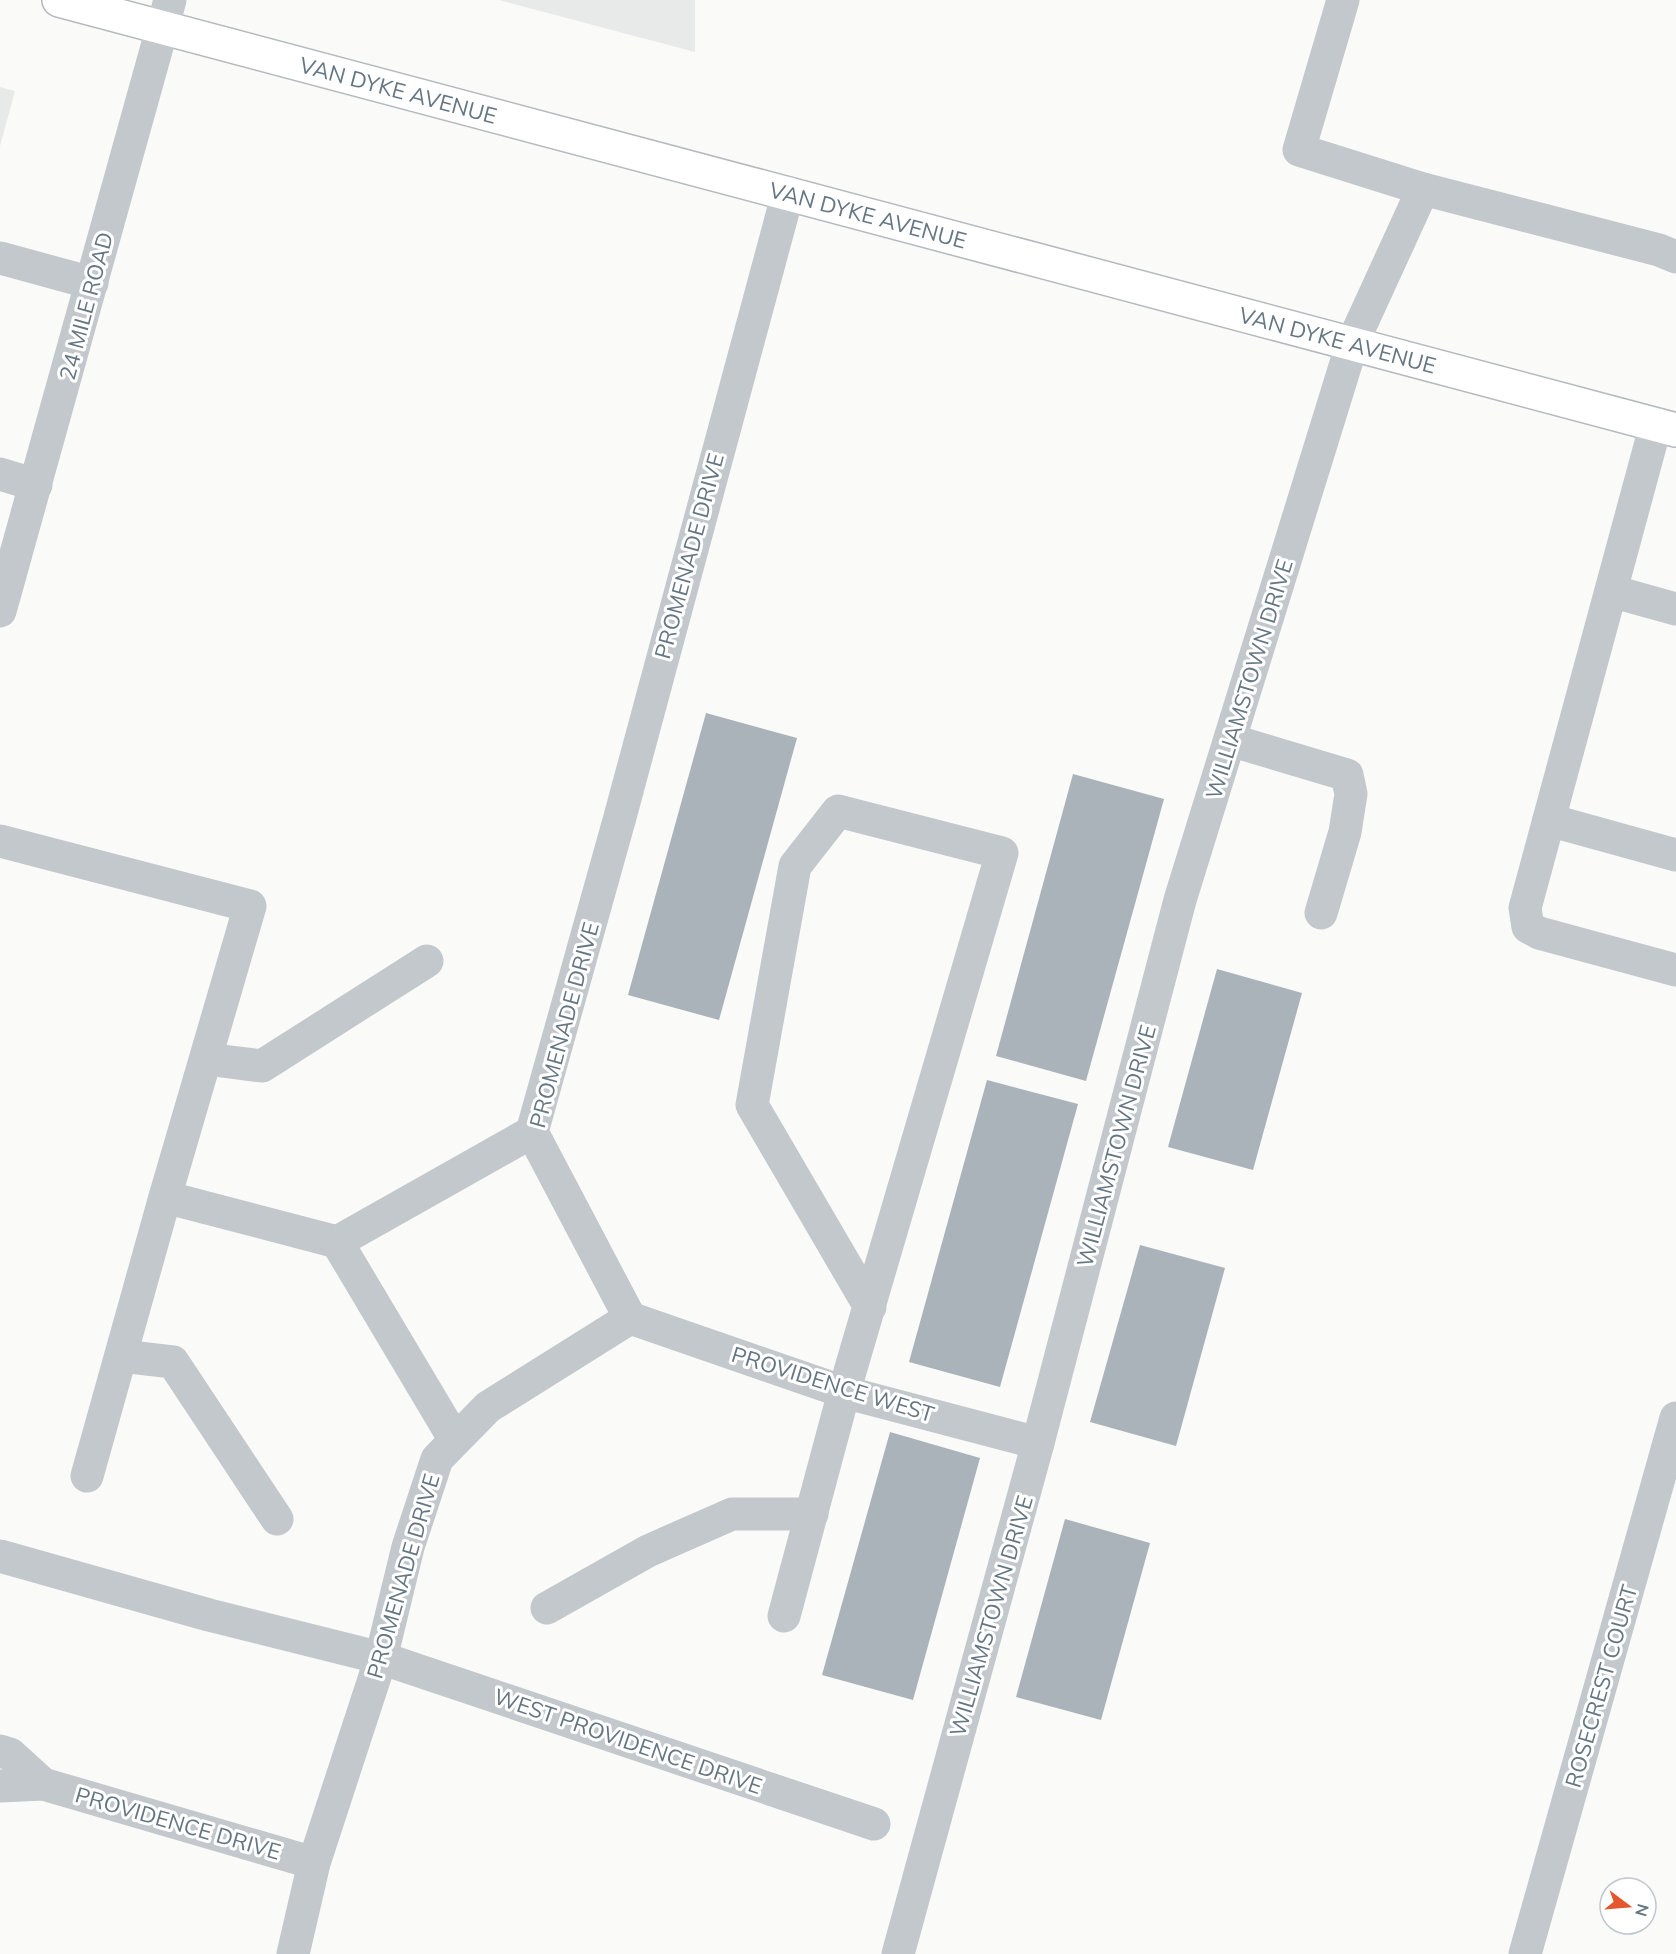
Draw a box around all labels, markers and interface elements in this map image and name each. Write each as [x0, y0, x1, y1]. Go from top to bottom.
street label: VAN DYKE AVENUE [297, 51, 500, 130]
street label: VAN DYKE AVENUE [766, 175, 970, 255]
street label: 24 MILE ROAD [53, 229, 119, 383]
street label: VAN DYKE AVENUE [1236, 300, 1439, 380]
street label: PROMENADE DRIVE [648, 450, 730, 662]
street label: WILLIAMSTOWN DRIVE [1199, 556, 1299, 802]
street label: PROMENADE DRIVE [523, 919, 605, 1131]
street label: WILLIAMSTOWN DRIVE [1070, 1022, 1162, 1270]
street label: PROVIDENCE WEST [728, 1340, 938, 1428]
street label: PROMENADE DRIVE [360, 1470, 446, 1682]
street label: WILLIAMSTOWN DRIVE [943, 1492, 1039, 1740]
street label: ROSECREST COURT [1559, 1581, 1643, 1791]
street label: WEST PROVIDENCE DRIVE [490, 1682, 766, 1800]
street label: PROVIDENCE DRIVE [72, 1780, 284, 1866]
north arrow [1598, 1876, 1658, 1936]
text: N [1631, 1902, 1654, 1919]

